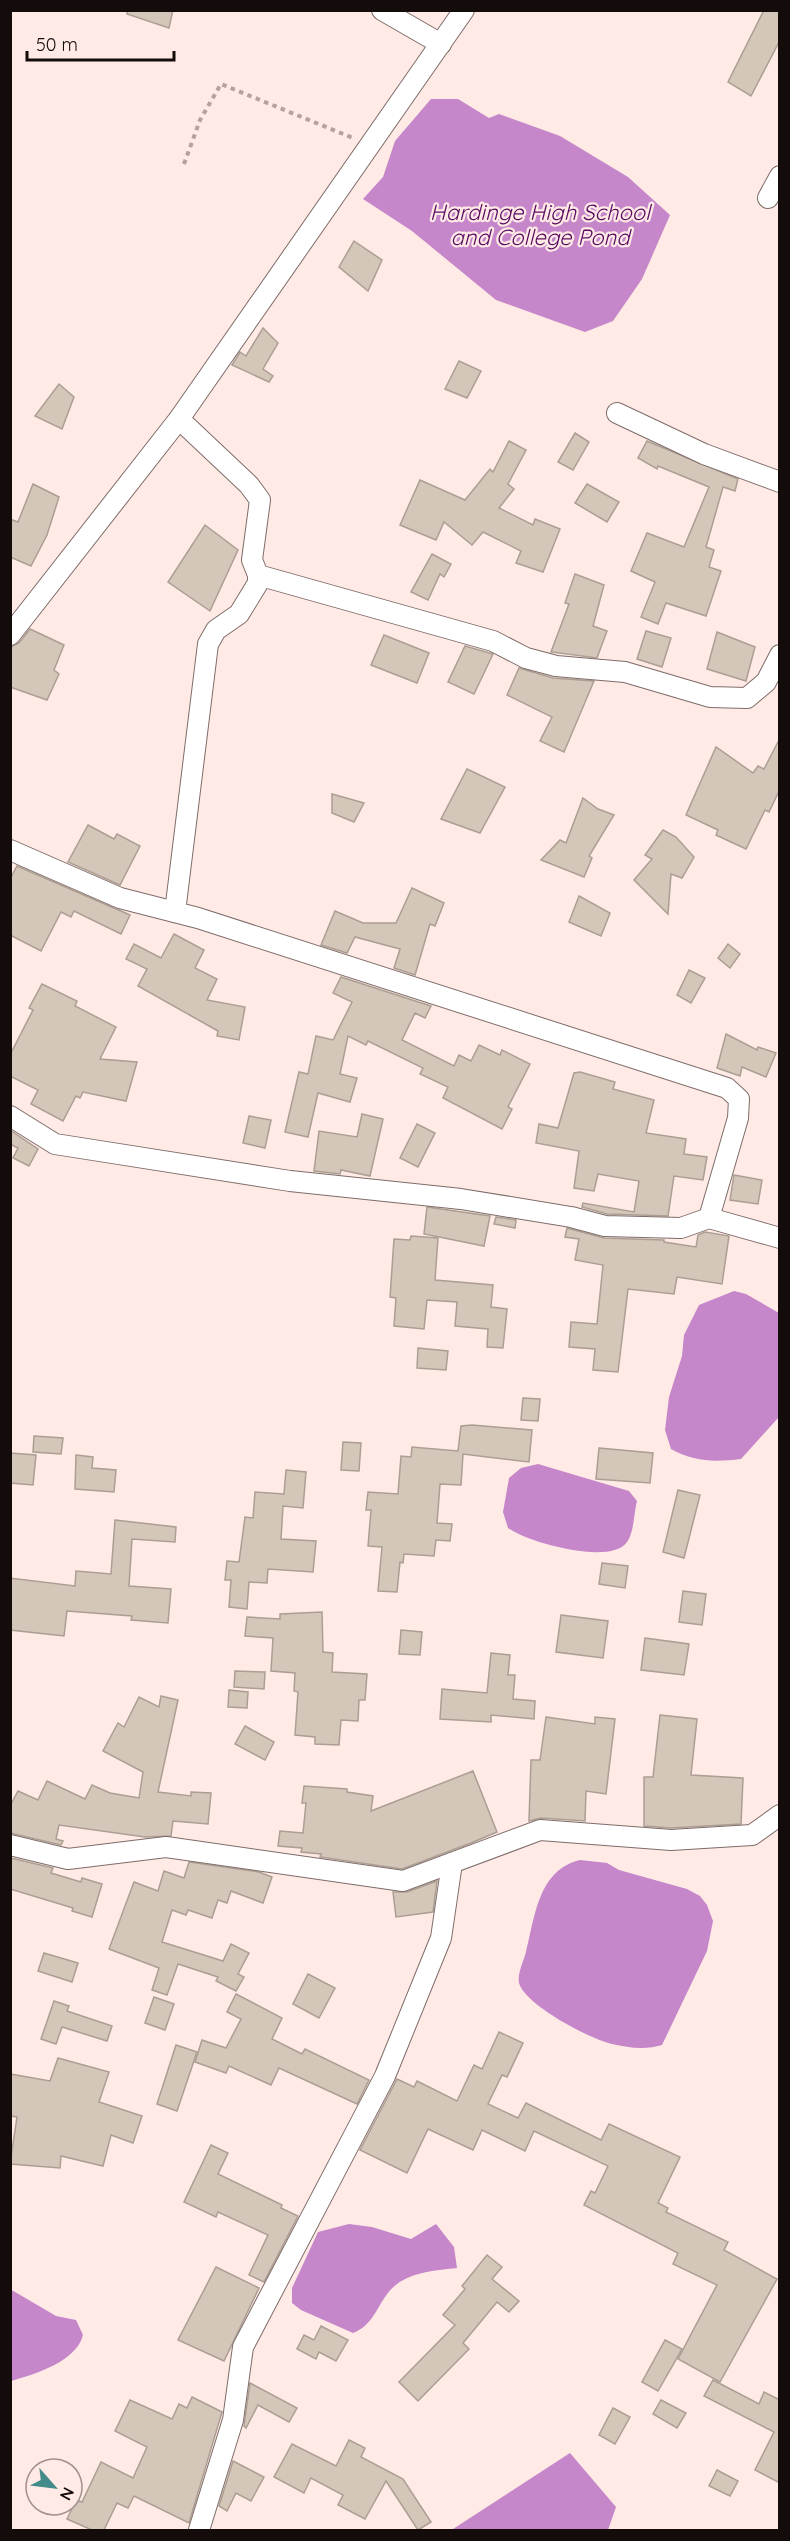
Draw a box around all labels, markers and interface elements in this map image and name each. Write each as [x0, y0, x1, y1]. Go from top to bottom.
scale bar [27, 24, 174, 62]
text: 50 m [36, 33, 78, 56]
water label: Hardinge High School and College Pond [430, 198, 653, 251]
north arrow [24, 2457, 84, 2517]
text: N [56, 2484, 79, 2504]

